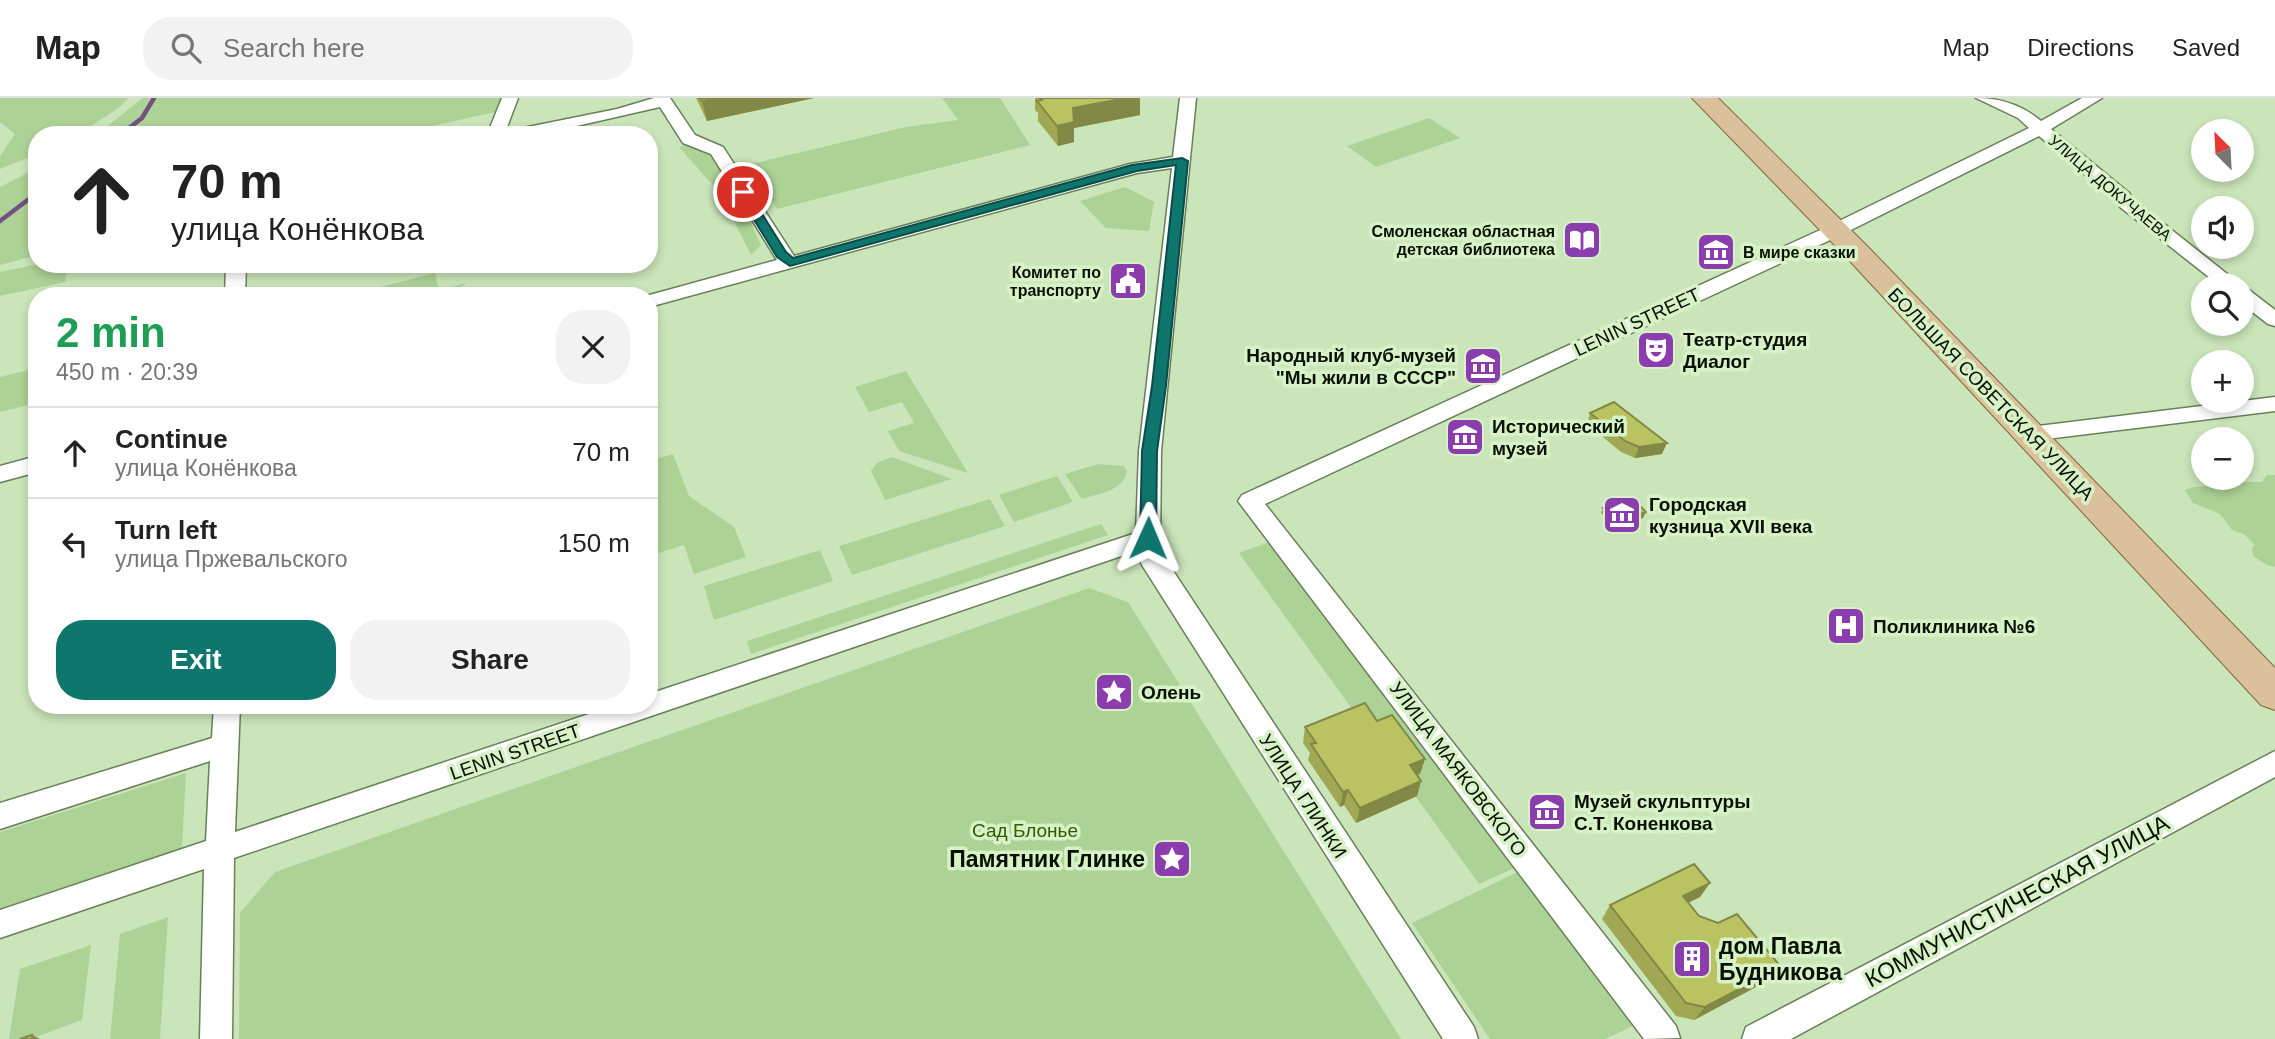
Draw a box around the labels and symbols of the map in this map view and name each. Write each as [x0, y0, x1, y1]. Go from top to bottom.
north arrow [2191, 119, 2254, 182]
street label: УЛИЦА ДОКУЧАЕВА [2045, 132, 2175, 244]
pin [713, 162, 773, 222]
library icon: Смоленская областная детская библиотека [1561, 219, 1603, 261]
place label: Смоленская областная детская библиотека [1371, 223, 1555, 258]
museum icon: В мире сказки [1695, 231, 1737, 273]
place label: В мире сказки [1743, 244, 1856, 261]
public building icon: Комитет по транспорту [1107, 260, 1149, 302]
place label: Комитет по транспорту [1010, 264, 1101, 299]
street label: LENIN STREET [1571, 284, 1704, 360]
street label: БОЛЬШАЯ СОВЕТСКАЯ УЛИЦА [1884, 284, 2098, 505]
theatre icon: Театр-студия Диалог [1635, 329, 1677, 371]
place label: Театр-студия Диалог [1683, 329, 1807, 372]
place label: Народный клуб-музей "Мы жили в СССР" [1246, 345, 1456, 388]
museum icon: Народный клуб-музей "Мы жили в СССР" [1462, 345, 1504, 387]
museum icon: Исторический музей [1444, 416, 1486, 458]
place label: Исторический музей [1492, 416, 1625, 459]
museum icon: Городская кузница XVII века [1601, 494, 1643, 536]
place label: Городская кузница XVII века [1649, 494, 1813, 537]
position arrow [1111, 501, 1185, 575]
hospital icon: Поликлиника №6 [1825, 605, 1867, 647]
place label: Поликлиника №6 [1873, 616, 2035, 637]
place icon: Олень [1093, 671, 1135, 713]
street label: УЛИЦА МАЯКОВСКОГО [1386, 678, 1530, 860]
place label: Олень [1141, 682, 1201, 703]
street label: LENIN STREET [447, 720, 583, 784]
street label: УЛИЦА ГЛИНКИ [1255, 730, 1351, 862]
museum icon: Музей скульптуры С.Т. Коненкова [1526, 791, 1568, 833]
place label: Музей скульптуры С.Т. Коненкова [1574, 791, 1750, 834]
street label: КОММУНИСТИЧЕСКАЯ УЛИЦА [1861, 809, 2174, 992]
park label: Сад Блонье [972, 820, 1078, 841]
place icon: Памятник Глинке [1151, 838, 1193, 880]
place label: Памятник Глинке [949, 846, 1145, 872]
place label: дом Павла Будникова [1719, 933, 1842, 985]
building icon: дом Павла Будникова [1671, 938, 1713, 980]

